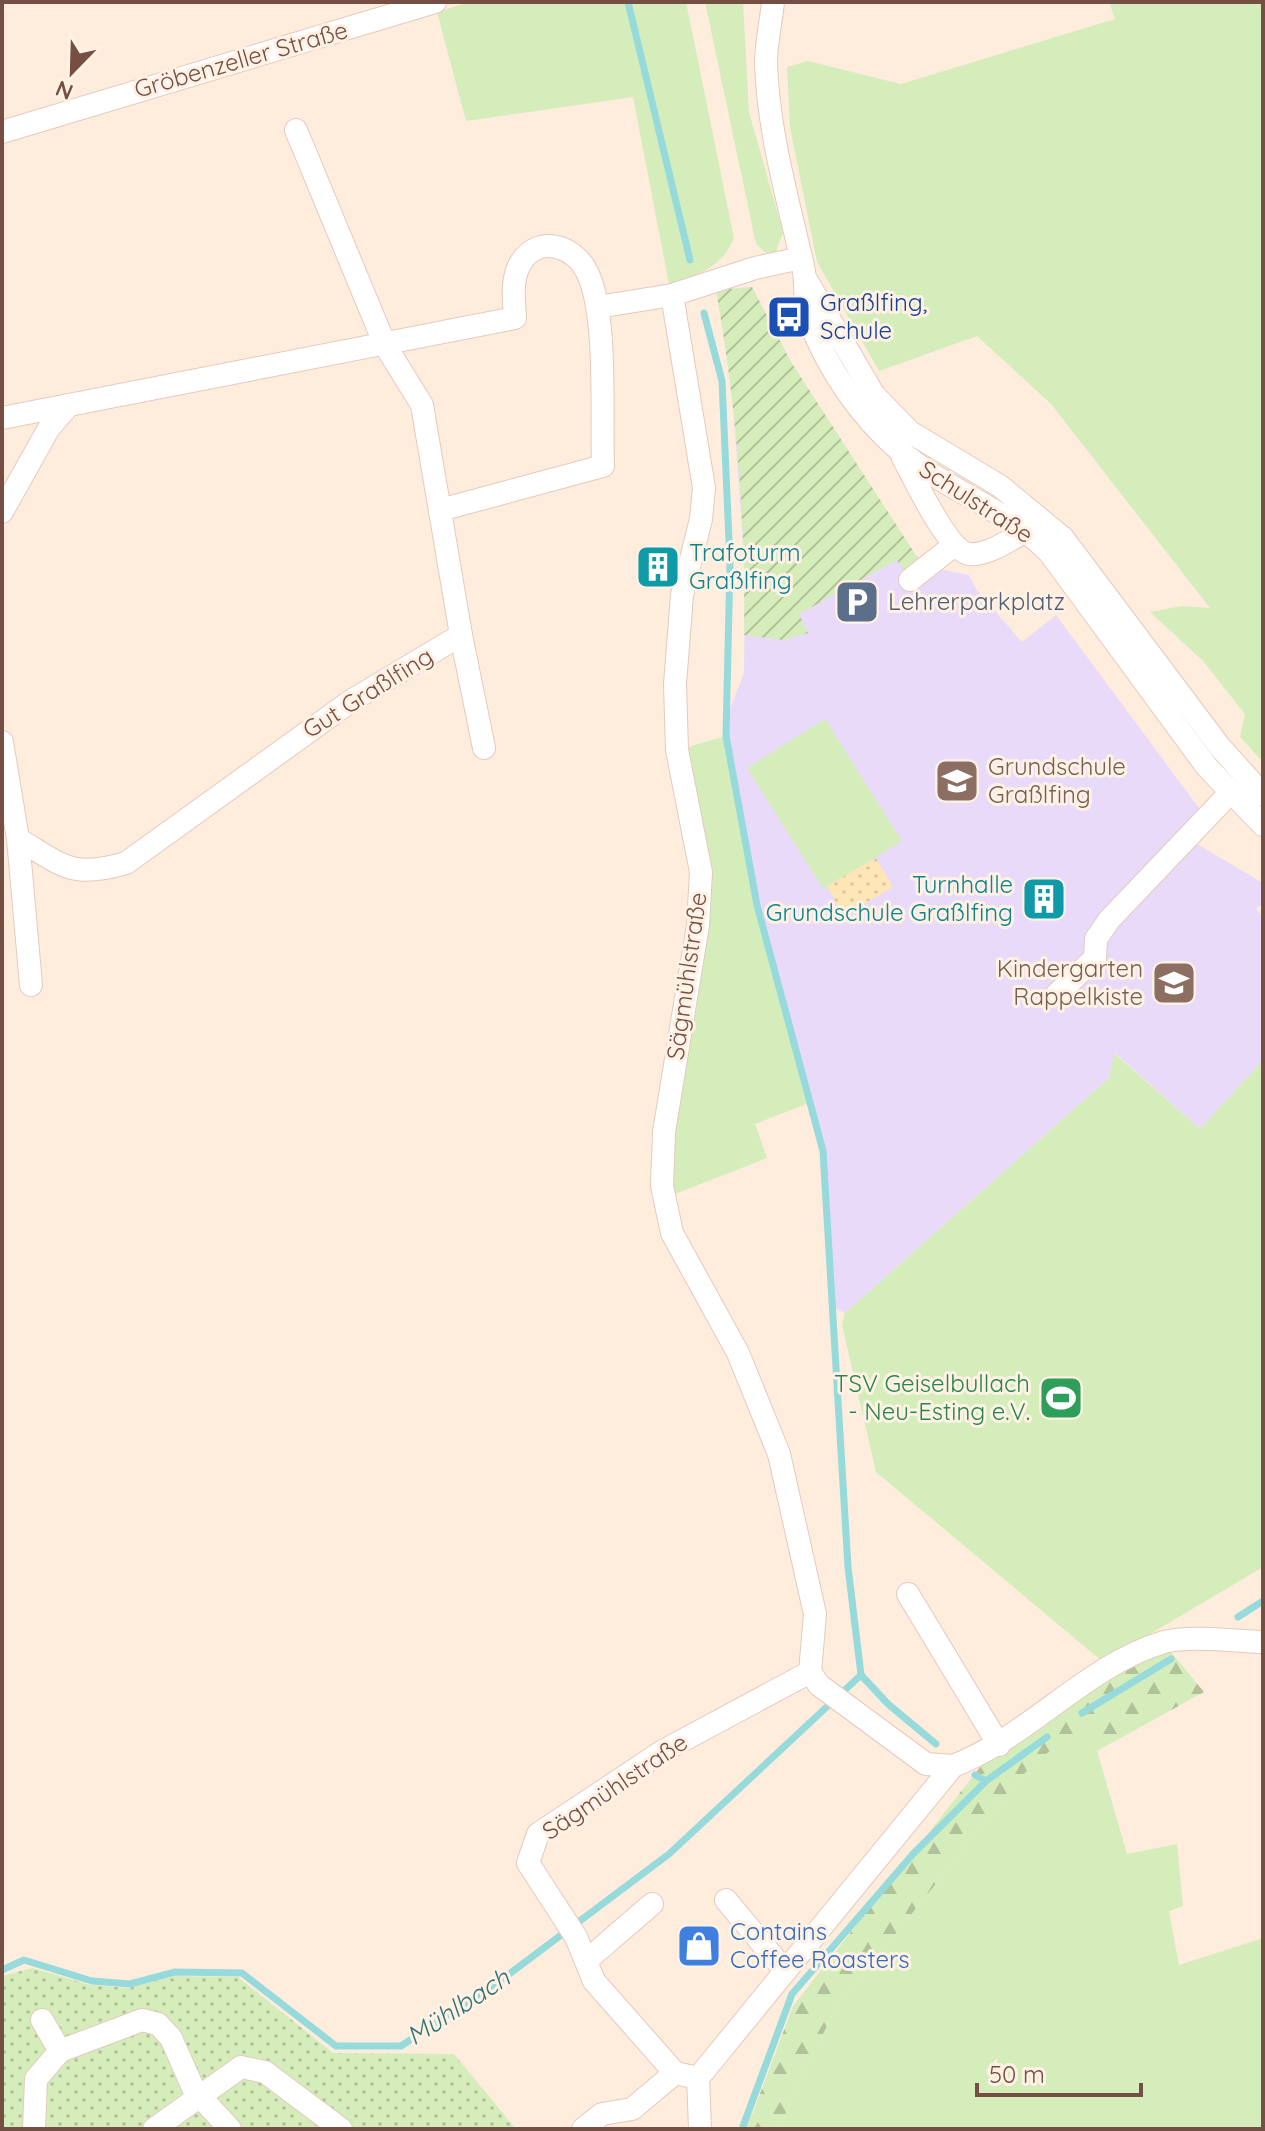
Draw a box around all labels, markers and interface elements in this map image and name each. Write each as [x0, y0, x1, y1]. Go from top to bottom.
street label: Gröbenzeller Straße [131, 14, 351, 104]
north arrow [32, 32, 112, 112]
text: N [51, 74, 77, 106]
place label: Graßlfing, Schule [820, 287, 927, 345]
bus stop icon: Graßlfing, Schule [765, 293, 813, 341]
street label: Schulstraße [914, 453, 1039, 549]
place label: Trafoturm Graßlfing [689, 537, 801, 595]
building icon: Trafoturm Graßlfing [634, 543, 682, 591]
parking icon: Lehrerparkplatz [833, 578, 881, 626]
place label: Lehrerparkplatz [888, 586, 1065, 616]
street label: Gut Graßlfing [297, 640, 438, 744]
place label: Grundschule Graßlfing [988, 751, 1126, 809]
school or university icon: Grundschule Graßlfing [933, 757, 981, 805]
place label: Turnhalle Grundschule Graßlfing [766, 869, 1013, 927]
building icon: Turnhalle Grundschule Graßlfing [1020, 875, 1068, 923]
street label: Sägmühlstraße [659, 890, 713, 1061]
place label: Kindergarten Rappelkiste [997, 953, 1143, 1011]
school or university icon: Kindergarten Rappelkiste [1150, 959, 1198, 1007]
place label: TSV Geiselbullach - Neu-Esting e.V. [834, 1368, 1030, 1426]
sports icon: TSV Geiselbullach - Neu-Esting e.V. [1037, 1374, 1085, 1422]
street label: Sägmühlstraße [536, 1727, 693, 1846]
place label: Contains Coffee Roasters [730, 1916, 909, 1974]
shop icon: Contains Coffee Roasters [675, 1922, 723, 1970]
water label: Mühlbach [400, 1960, 517, 2052]
scale bar [977, 2047, 1141, 2097]
text: 50 m [989, 2059, 1045, 2089]

